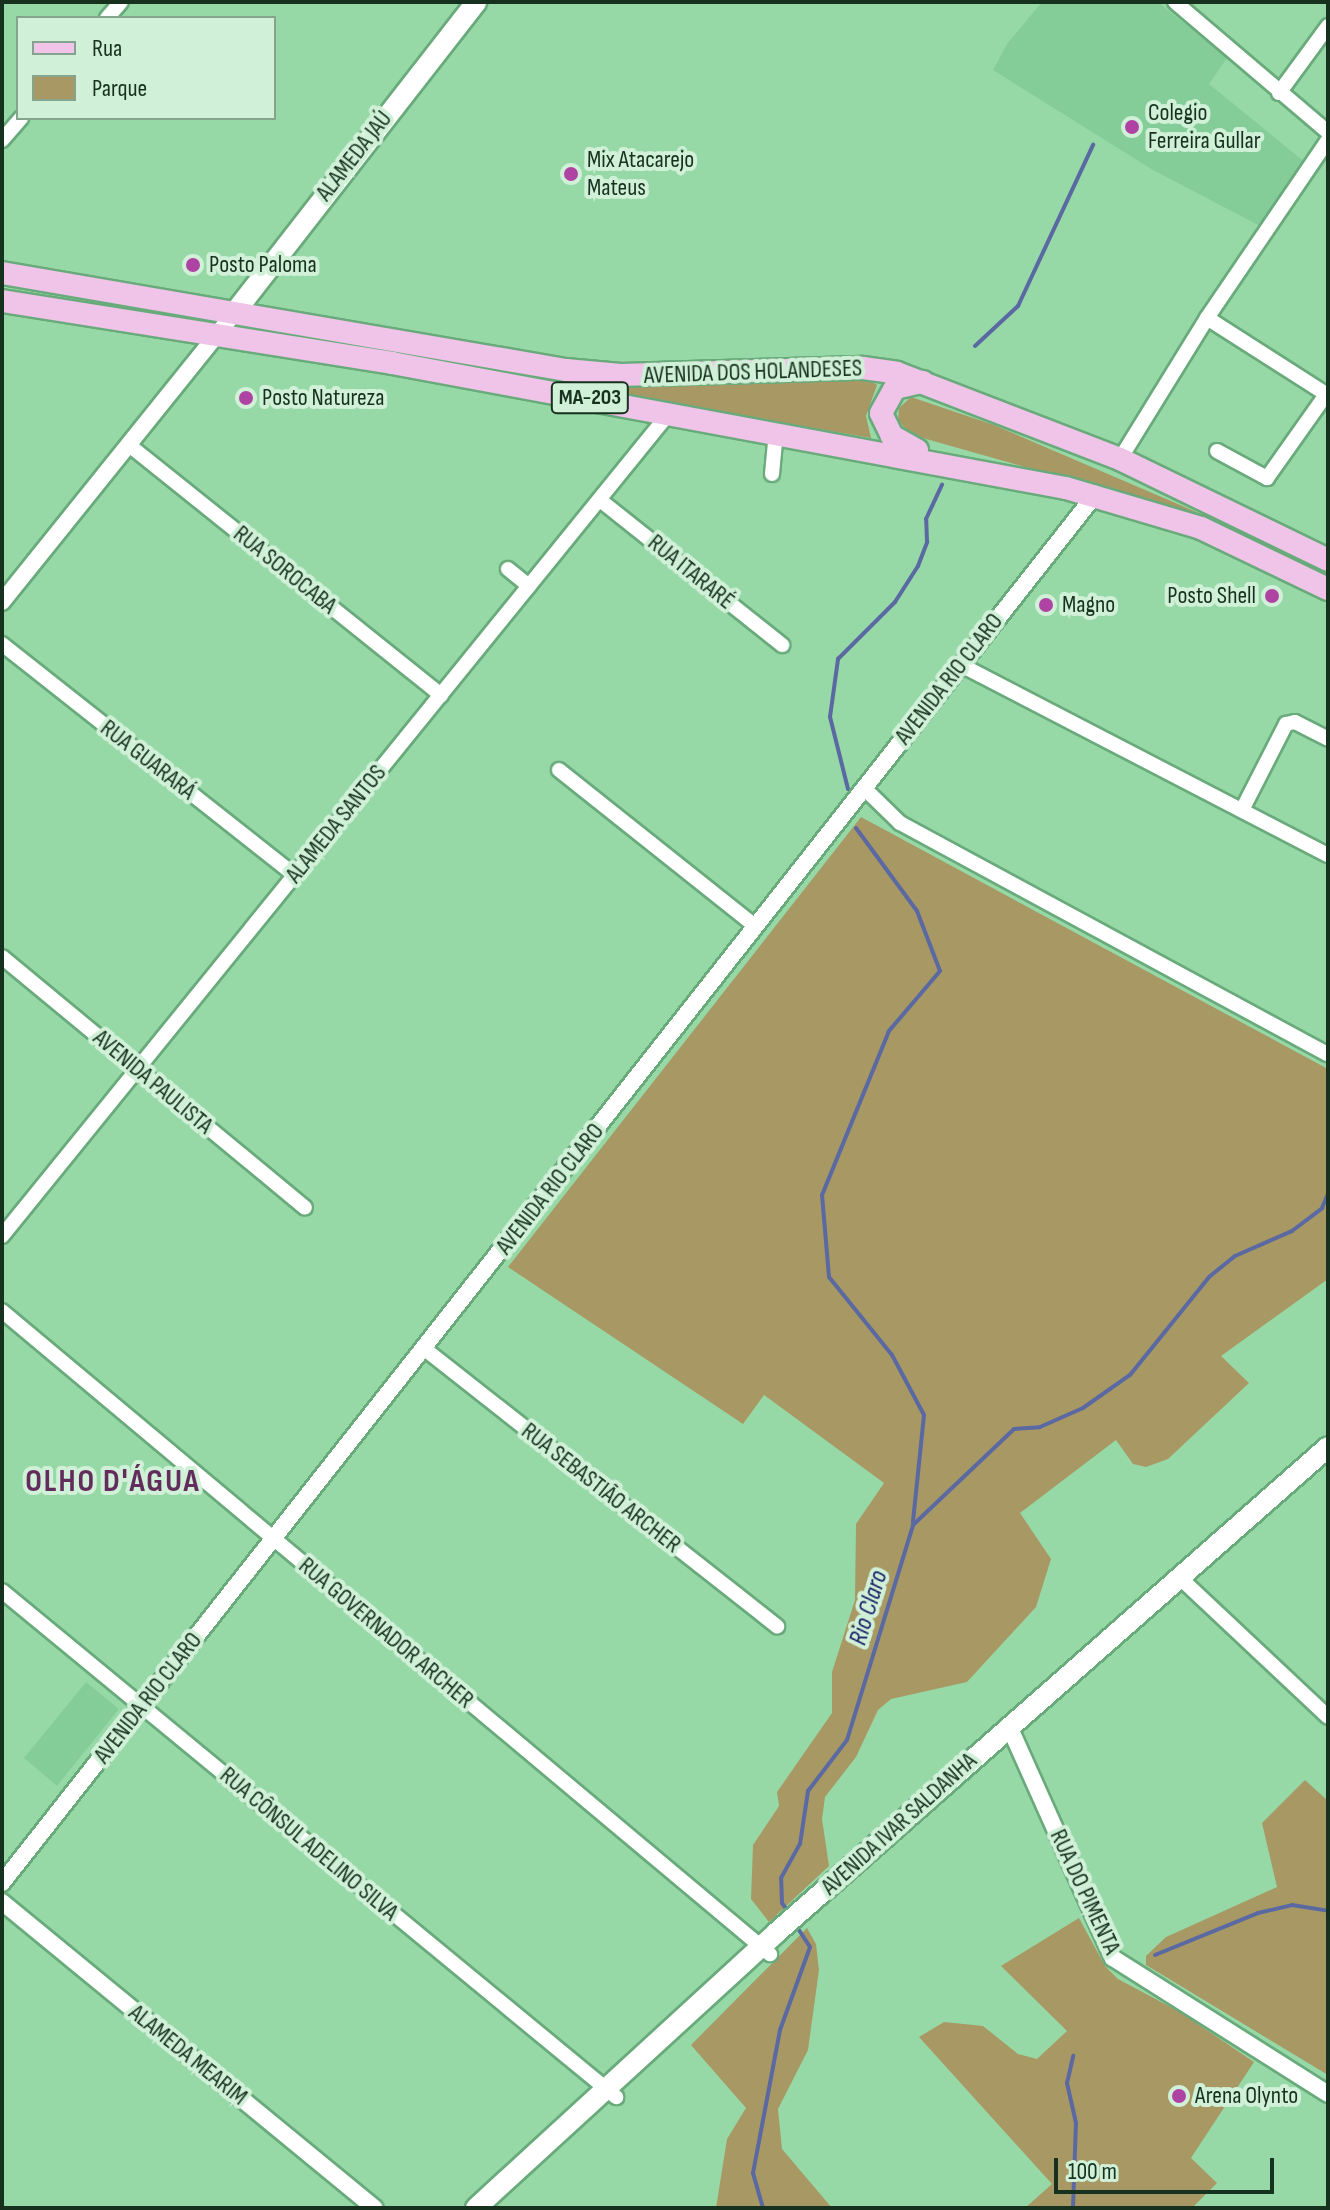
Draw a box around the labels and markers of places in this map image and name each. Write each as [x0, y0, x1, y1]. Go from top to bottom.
place label: Colegio Ferreira Gullar [1148, 99, 1261, 155]
marker: Colegio Ferreira Gullar [1123, 118, 1141, 136]
place label: Mix Atacarejo Mateus [587, 146, 694, 202]
marker: Mix Atacarejo Mateus [562, 165, 580, 183]
place label: Posto Paloma [209, 251, 317, 279]
marker: Posto Paloma [184, 256, 202, 274]
place label: Posto Natureza [262, 384, 384, 412]
marker: Posto Natureza [237, 389, 255, 407]
place label: Posto Shell [1167, 582, 1256, 610]
marker: Posto Shell [1263, 587, 1281, 605]
place label: Magno [1062, 591, 1115, 619]
marker: Magno [1037, 596, 1055, 614]
place label: Arena Olynto [1195, 2082, 1298, 2110]
marker: Arena Olynto [1170, 2087, 1188, 2105]

